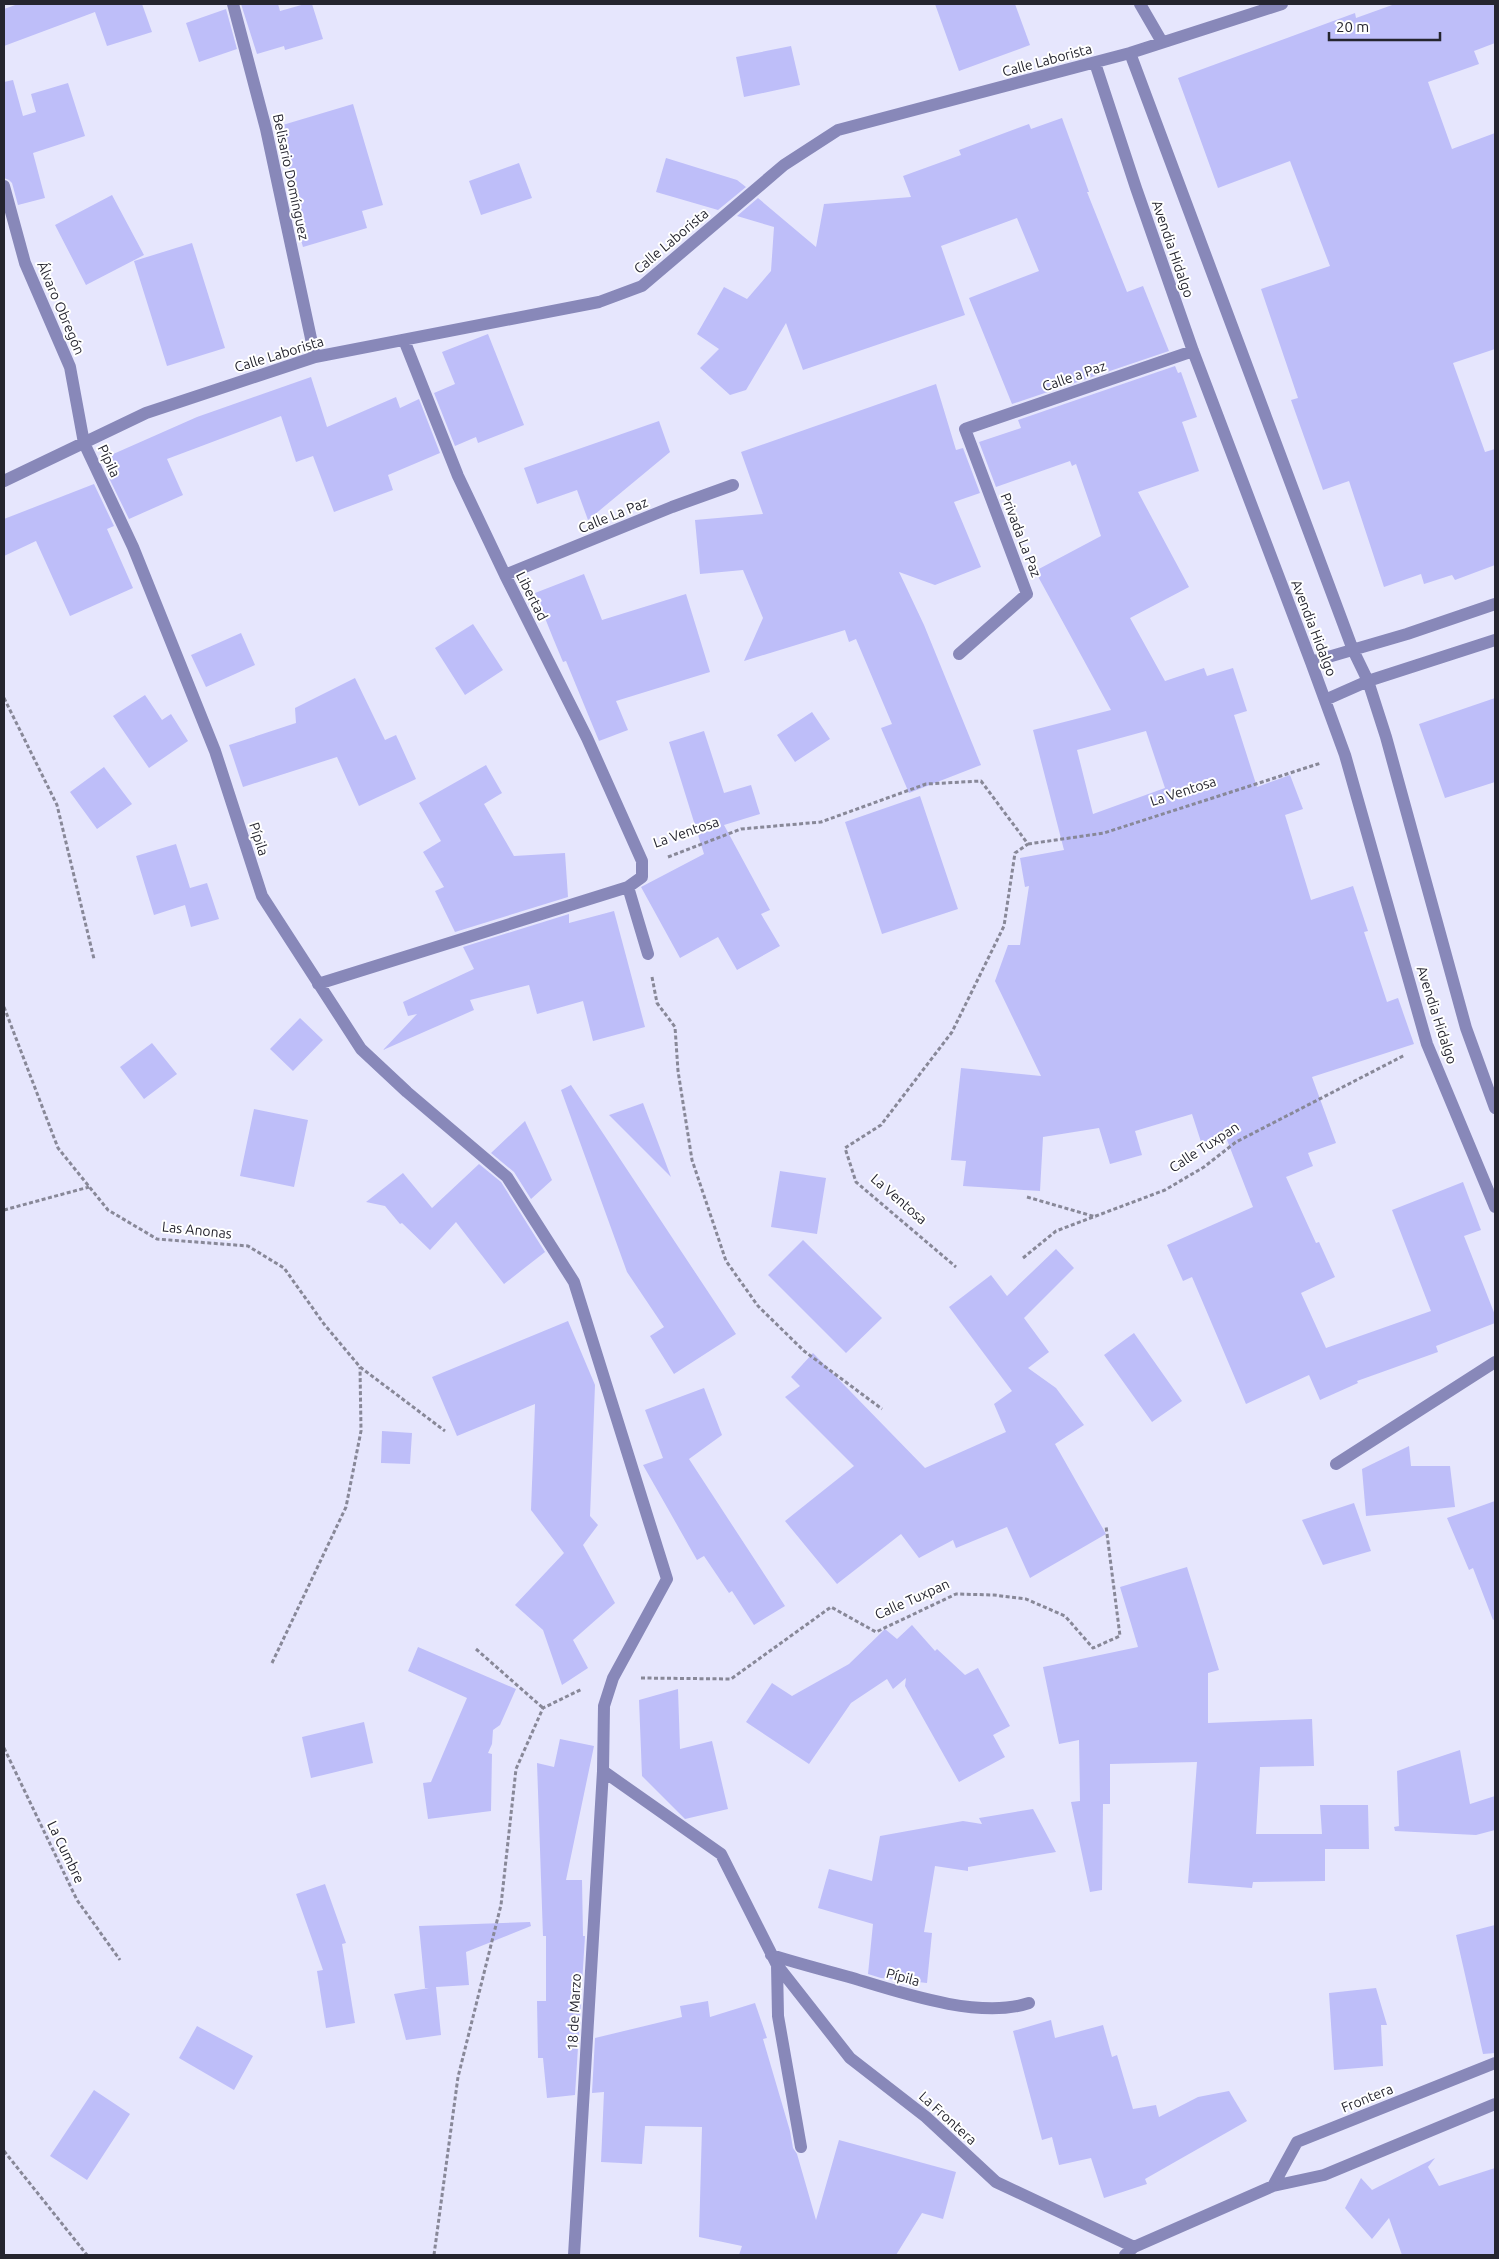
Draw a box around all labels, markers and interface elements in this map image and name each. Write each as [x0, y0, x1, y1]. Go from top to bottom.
scale bar [1329, 10, 1440, 42]
text: 20 m [1336, 18, 1369, 35]
street label: Calle Laborista [1000, 40, 1094, 80]
street label: Belisario Domínguez [270, 112, 312, 242]
street label: Avendia Hidalgo [1149, 198, 1197, 300]
street label: Calle Laborista [631, 205, 711, 277]
street label: Álvaro Obregón [34, 259, 89, 357]
street label: Calle Laborista [233, 333, 325, 375]
street label: Calle a Paz [1040, 358, 1108, 394]
street label: Pípila [95, 442, 123, 480]
street label: Privada La Paz [998, 491, 1044, 579]
street label: Calle La Paz [576, 494, 650, 536]
street label: Libertad [513, 569, 551, 623]
street label: Avendia Hidalgo [1288, 578, 1340, 678]
street label: La Ventosa [1148, 773, 1218, 809]
street label: La Ventosa [651, 813, 721, 851]
street label: Pípila [246, 820, 272, 858]
street label: Avendia Hidalgo [1414, 964, 1460, 1066]
street label: Calle Tuxpan [1166, 1119, 1242, 1175]
street label: La Ventosa [868, 1170, 930, 1228]
street label: Las Anonas [161, 1218, 233, 1242]
street label: Calle Tuxpan [872, 1575, 952, 1623]
street label: La Cumbre [44, 1818, 88, 1886]
street label: Pípila [884, 1965, 922, 1989]
street label: 18 de Marzo [564, 1973, 584, 2051]
street label: Frontera [1339, 2080, 1395, 2116]
street label: La Frontera [916, 2088, 980, 2148]

